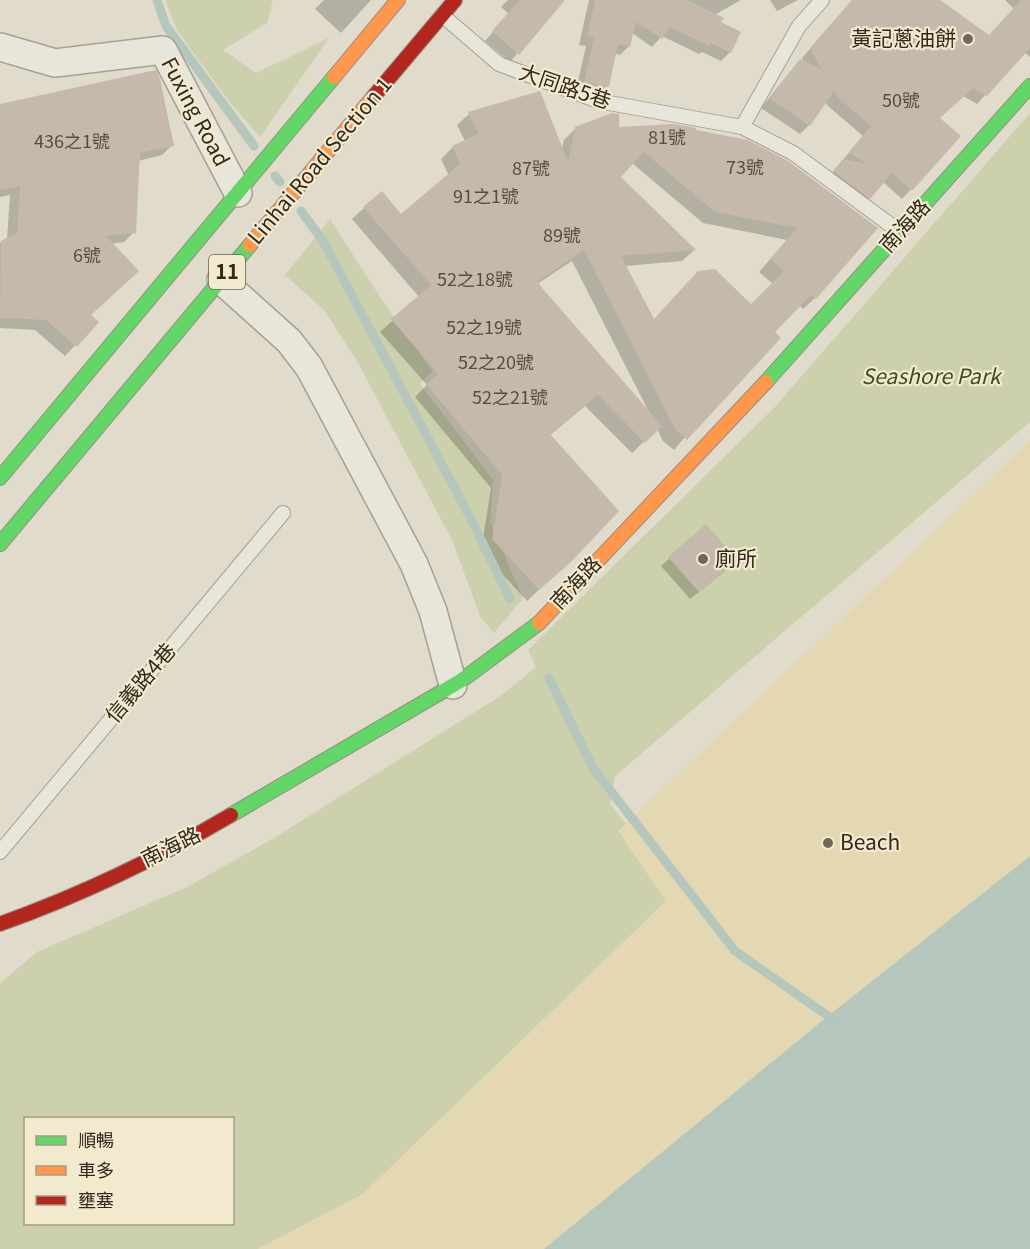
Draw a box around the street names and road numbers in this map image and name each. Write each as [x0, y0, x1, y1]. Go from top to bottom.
street label: Fuxing Road [155, 51, 238, 171]
street label: 大同路5巷 [516, 55, 616, 115]
street label: Linhai Road Section 1 [239, 70, 397, 250]
street label: 南海路 [871, 191, 936, 258]
road number: 11 [209, 255, 245, 289]
street label: 南海路 [542, 548, 607, 615]
street label: 信義路4巷 [97, 635, 182, 728]
street label: 南海路 [135, 818, 205, 872]

